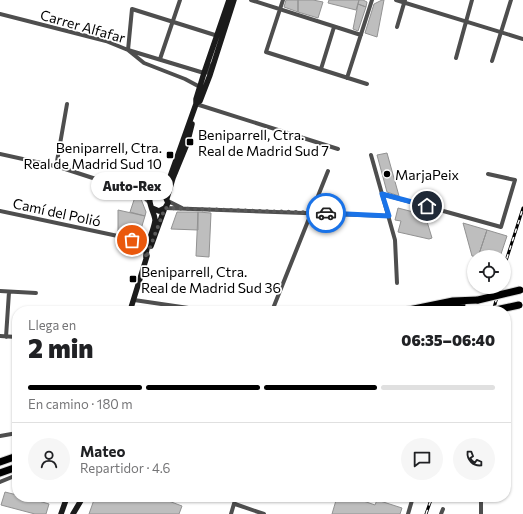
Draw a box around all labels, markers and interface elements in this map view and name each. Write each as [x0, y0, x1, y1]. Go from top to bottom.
street label: Carrer Alfafar [38, 6, 128, 46]
place label: Beniparrell, Ctra. Real de Madrid Sud 7 [198, 126, 329, 159]
marker: Beniparrell, Ctra. Real de Madrid Sud 7 [185, 137, 195, 147]
place label: Beniparrell, Ctra. Real de Madrid Sud 10 [23, 139, 162, 172]
marker: Beniparrell, Ctra. Real de Madrid Sud 10 [165, 150, 175, 160]
place label: MarjaPeix [395, 166, 460, 183]
marker: MarjaPeix [382, 169, 392, 179]
callout: Auto-Rex [91, 172, 173, 200]
text: Auto-Rex [103, 178, 161, 194]
pin [410, 189, 444, 223]
courier [306, 193, 346, 233]
street label: Camí del Polió [11, 194, 103, 230]
icon: home [416, 195, 438, 217]
icon: car [315, 202, 337, 224]
pin [115, 223, 149, 257]
icon: bag [121, 229, 143, 251]
map controls [467, 250, 511, 294]
button: locate [467, 250, 511, 294]
place label: Beniparrell, Ctra. Real de Madrid Sud 36 [141, 263, 281, 296]
marker: Beniparrell, Ctra. Real de Madrid Sud 36 [128, 274, 138, 284]
text: Llega en [28, 317, 76, 333]
text: 06:35–06:40 [401, 331, 495, 349]
text: 2 min [28, 332, 93, 363]
text: En camino · 180 m [28, 396, 133, 412]
button: person [28, 438, 70, 480]
button: chat [401, 438, 443, 480]
button: phone [453, 438, 495, 480]
text: Mateo [80, 442, 125, 460]
text: Repartidor · 4.6 [80, 460, 170, 476]

